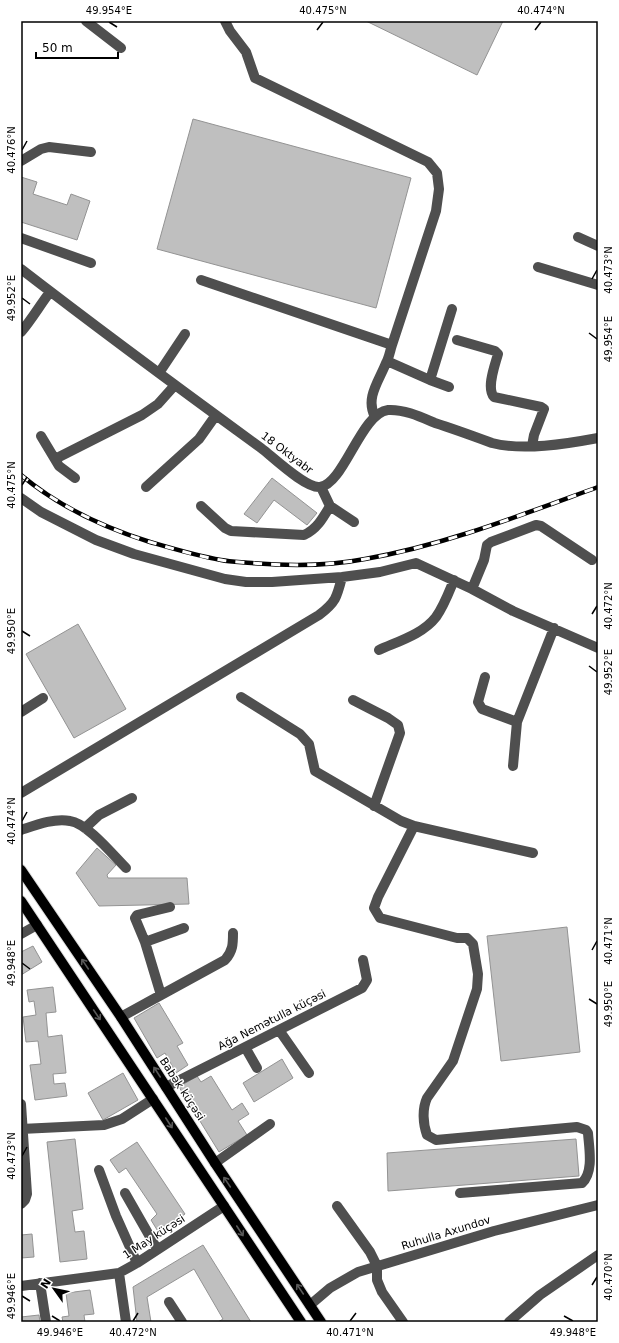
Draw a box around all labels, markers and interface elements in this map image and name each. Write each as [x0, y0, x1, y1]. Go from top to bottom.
text: 49.954°E [86, 5, 132, 16]
text: 40.475°N [299, 5, 347, 16]
text: 40.474°N [517, 5, 565, 16]
scale bar [36, 34, 118, 60]
text: 50 m [42, 41, 73, 55]
text: 40.476°N [6, 126, 17, 174]
text: 40.473°N [603, 246, 614, 294]
text: 49.952°E [6, 275, 17, 321]
text: 49.954°E [603, 316, 614, 362]
street label: 18 Oktyabr [258, 429, 316, 477]
text: 40.475°N [6, 461, 17, 509]
text: 40.472°N [603, 582, 614, 630]
text: 49.950°E [6, 608, 17, 654]
text: 49.952°E [603, 649, 614, 695]
text: 40.474°N [6, 797, 17, 845]
text: 40.471°N [603, 917, 614, 965]
text: 49.948°E [6, 940, 17, 986]
one-way arrow [81, 959, 89, 970]
text: 49.950°E [603, 981, 614, 1027]
street label: Ağa Nemətulla küçəsi [216, 987, 328, 1053]
one-way arrow [93, 1009, 101, 1020]
street label: Babək küçəsi [157, 1055, 207, 1123]
one-way arrow [153, 1067, 161, 1078]
one-way arrow [165, 1117, 173, 1128]
text: 40.473°N [6, 1132, 17, 1180]
one-way arrow [223, 1176, 231, 1187]
street label: 1 May küçəsi [121, 1212, 187, 1262]
street label: Ruhulla Axundov [400, 1213, 493, 1253]
one-way arrow [236, 1226, 245, 1237]
text: 40.470°N [603, 1253, 614, 1301]
north arrow [34, 1269, 74, 1309]
text: 49.946°E [6, 1273, 17, 1319]
text: N [38, 1276, 54, 1291]
one-way arrow [296, 1284, 304, 1295]
text: 49.946°E [37, 1327, 83, 1338]
text: 40.472°N [109, 1327, 157, 1338]
text: 40.471°N [326, 1327, 374, 1338]
text: 49.948°E [550, 1327, 596, 1338]

